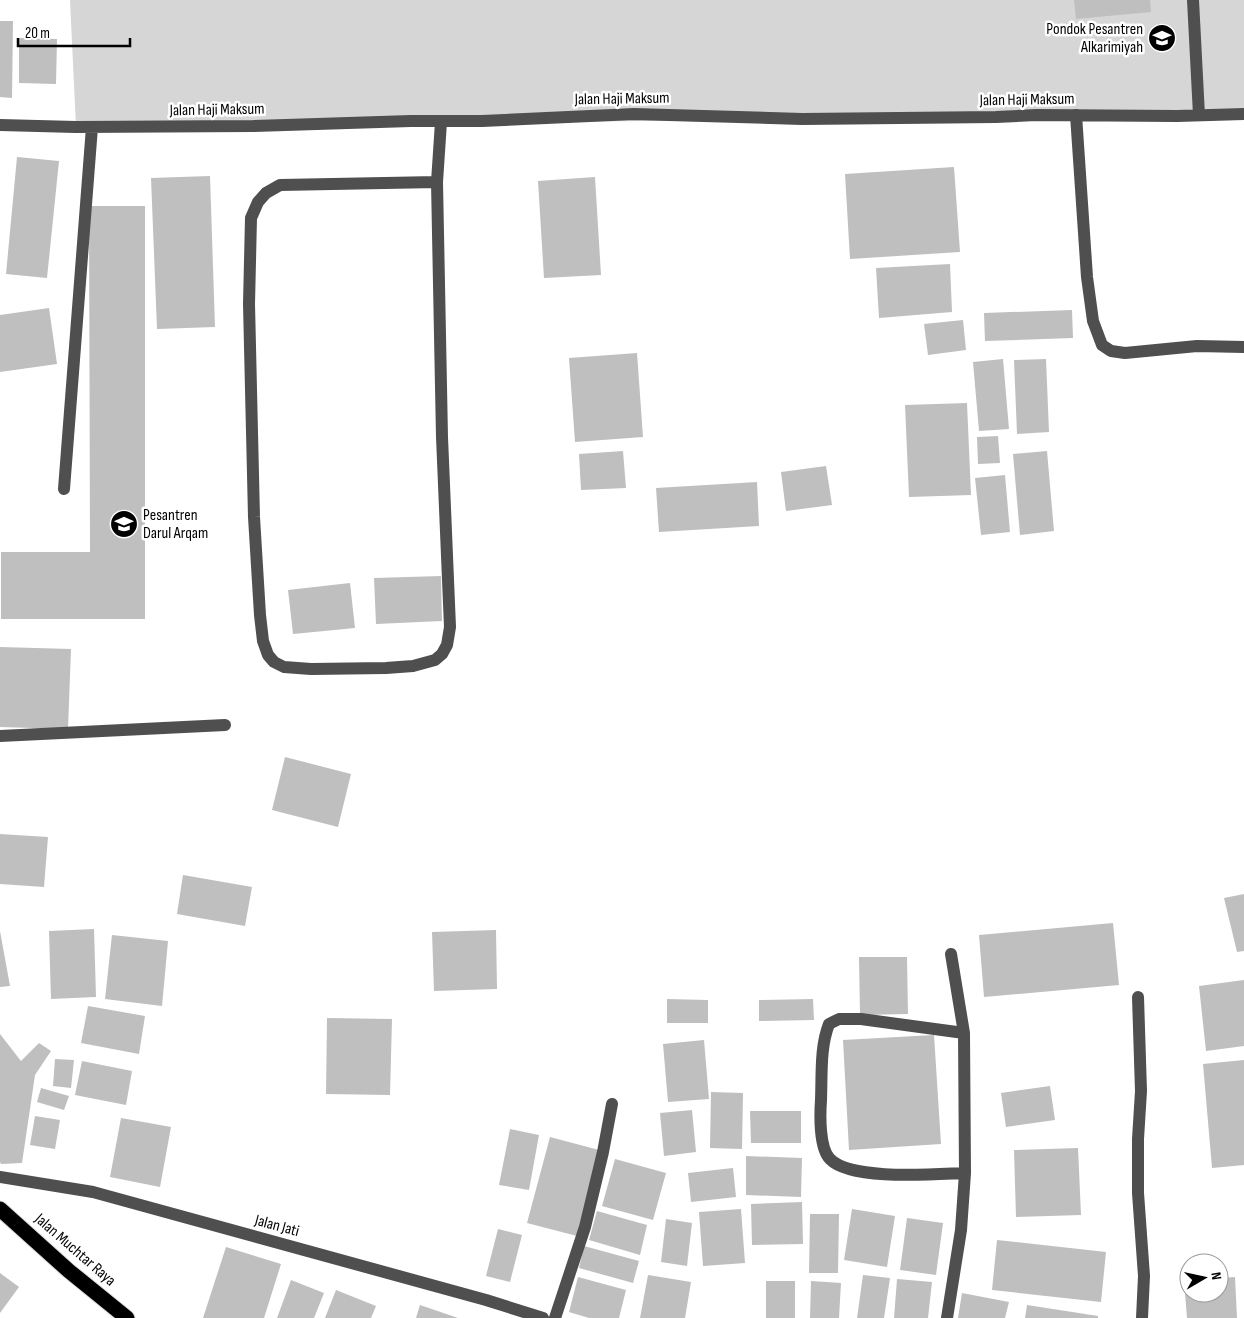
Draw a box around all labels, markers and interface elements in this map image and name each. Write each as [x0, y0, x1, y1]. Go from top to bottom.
scale bar [18, 15, 130, 47]
place label: Pondok Pesantren Alkarimiyah [1046, 20, 1143, 57]
school or university icon: Pondok Pesantren Alkarimiyah [1147, 23, 1177, 53]
text: 20 m [25, 24, 50, 43]
street label: Jalan Haji Maksum [573, 89, 670, 109]
street label: Jalan Haji Maksum [978, 90, 1075, 110]
street label: Jalan Haji Maksum [168, 100, 265, 120]
place label: Pesantren Darul Arqam [143, 506, 208, 543]
school or university icon: Pesantren Darul Arqam [109, 509, 139, 539]
street label: Jalan Muchtar Raya [30, 1209, 119, 1290]
street label: Jalan Jati [252, 1211, 301, 1241]
north arrow [1179, 1253, 1229, 1303]
text: N [1207, 1271, 1225, 1281]

